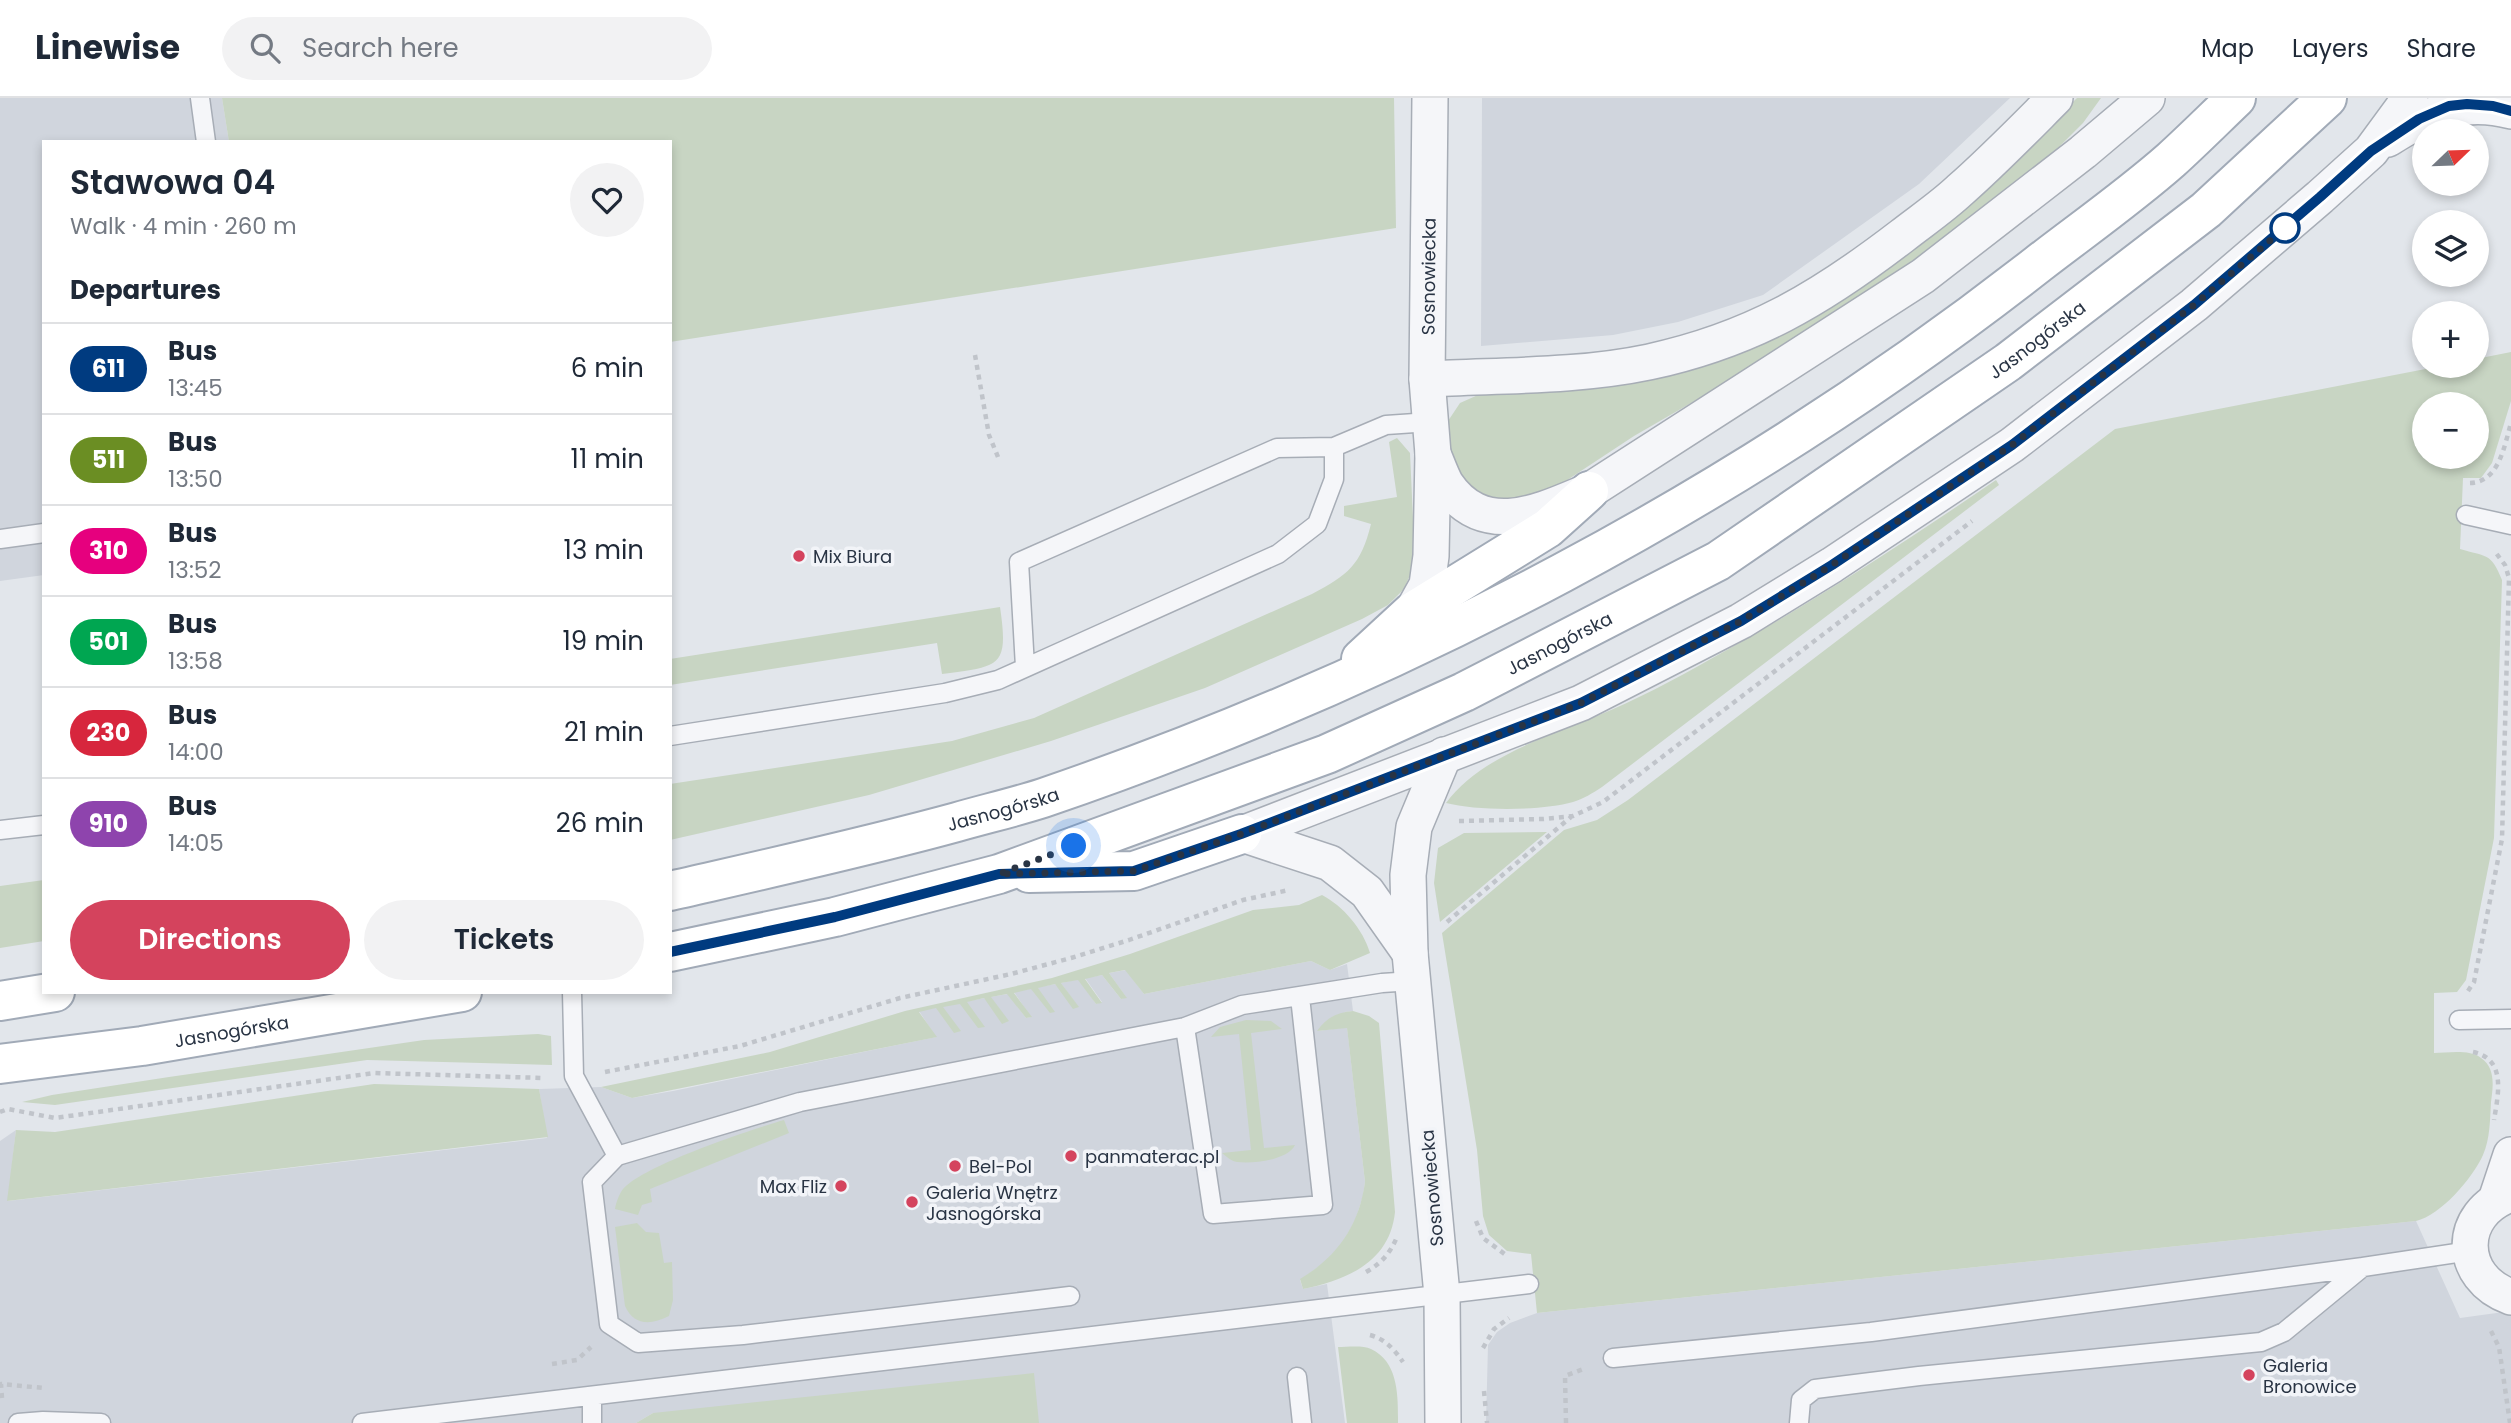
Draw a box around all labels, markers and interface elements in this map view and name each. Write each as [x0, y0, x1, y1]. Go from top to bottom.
search box [222, 17, 712, 80]
text: Linewise [35, 24, 180, 71]
icon: search [246, 29, 284, 67]
text: Search here [302, 30, 459, 66]
text: Map [2201, 32, 2254, 65]
text: Layers [2292, 32, 2368, 65]
text: Share [2406, 32, 2476, 65]
north arrow [2412, 119, 2488, 196]
map controls [2412, 119, 2489, 469]
text: Stawowa 04 [70, 159, 275, 206]
button: heart [570, 163, 644, 237]
text: Walk · 4 min · 260 m [70, 210, 297, 242]
button: layers [2412, 210, 2489, 287]
unlabelled marker [2270, 213, 2300, 243]
street label: Sosnowiecka [1415, 218, 1441, 335]
text: Departures [70, 272, 221, 308]
street label: Jasnogórska [1984, 295, 2090, 384]
button: + [2412, 301, 2489, 378]
text: Bus [168, 333, 217, 369]
text: 6 min [571, 350, 644, 386]
text: 611 [92, 352, 125, 385]
text: 13:45 [168, 372, 223, 404]
button: − [2412, 392, 2489, 469]
text: Bus [168, 424, 217, 460]
text: 11 min [571, 441, 644, 477]
text: 511 [92, 443, 125, 476]
text: 13:50 [168, 463, 223, 495]
text: Bus [168, 515, 217, 551]
text: 13 min [564, 532, 644, 568]
text: 310 [89, 534, 128, 567]
place label: Mix Biura [813, 544, 892, 569]
marker: Mix Biura [791, 548, 807, 564]
text: 13:52 [168, 554, 221, 586]
street label: Jasnogórska [1502, 605, 1616, 680]
text: Bus [168, 606, 217, 642]
text: 19 min [563, 623, 644, 659]
text: 501 [88, 625, 129, 658]
text: 13:58 [168, 645, 223, 677]
text: Bus [168, 697, 217, 733]
text: 21 min [564, 714, 644, 750]
text: 230 [87, 716, 130, 749]
text: 14:00 [168, 736, 224, 768]
street label: Jasnogórska [944, 781, 1062, 837]
text: Bus [168, 788, 217, 824]
text: 26 min [556, 805, 644, 841]
text: 910 [89, 807, 128, 840]
text: 14:05 [168, 827, 224, 859]
your location [1056, 828, 1091, 863]
button: Directions [70, 900, 350, 980]
button: Tickets [364, 900, 644, 980]
street label: Jasnogórska [173, 1009, 291, 1053]
street label: Sosnowiecka [1414, 1129, 1450, 1247]
place label: panmaterac.pl [1085, 1144, 1219, 1169]
marker: panmaterac.pl [1063, 1148, 1079, 1164]
place label: Bel-Pol [969, 1154, 1032, 1179]
marker: Bel-Pol [947, 1158, 963, 1174]
place label: Max Fliz [760, 1174, 827, 1199]
marker: Max Fliz [833, 1178, 849, 1194]
place label: Galeria Wnętrz Jasnogórska [926, 1180, 1058, 1226]
marker: Galeria Wnętrz Jasnogórska [904, 1194, 920, 1210]
place label: Galeria Bronowice [2263, 1353, 2357, 1399]
marker: Galeria Bronowice [2241, 1367, 2257, 1383]

